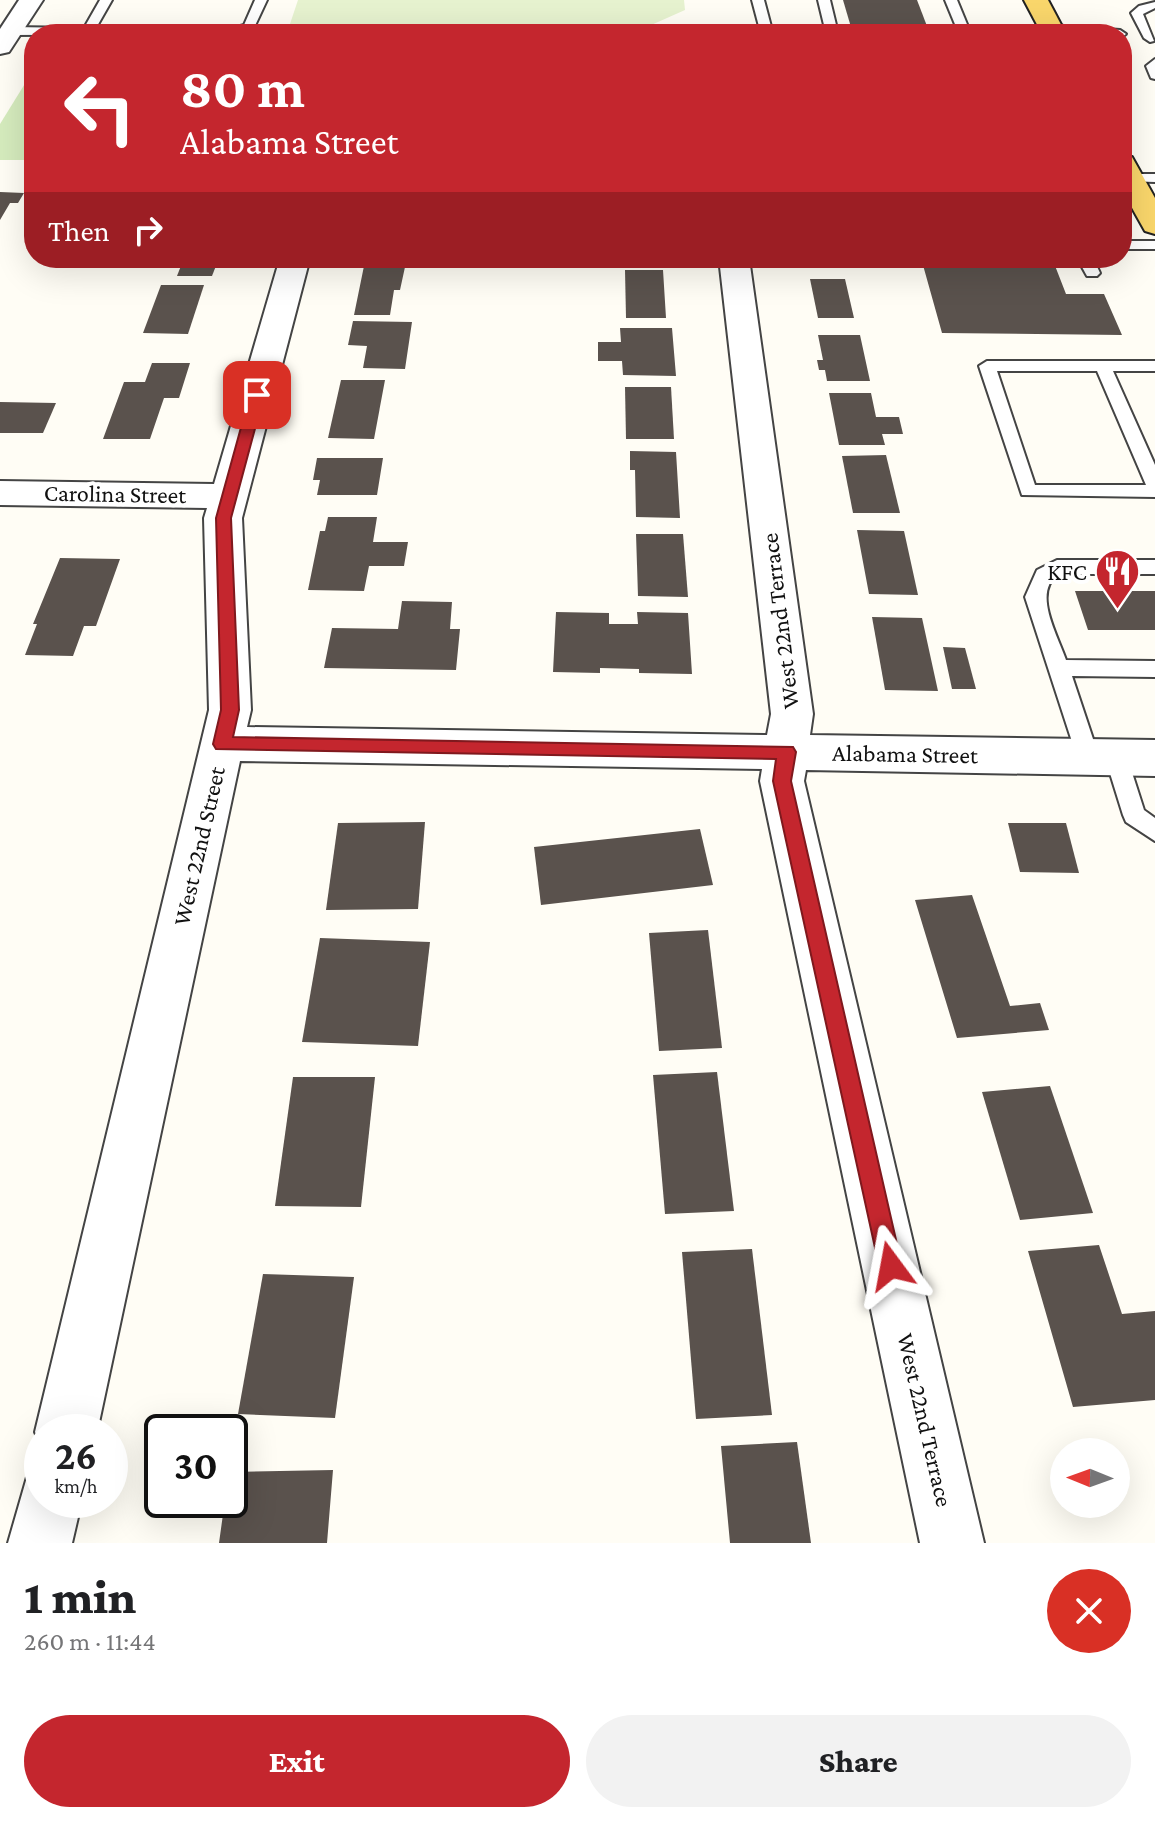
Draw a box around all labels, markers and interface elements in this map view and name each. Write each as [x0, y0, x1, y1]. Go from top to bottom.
icon: left [48, 56, 152, 160]
text: 80 m [180, 57, 305, 119]
text: Alabama Street [180, 122, 398, 162]
icon: right [126, 208, 170, 252]
text: Then [48, 214, 110, 247]
pin [223, 361, 291, 429]
icon: arrive [235, 373, 279, 417]
street label: Carolina Street [44, 479, 187, 508]
street label: West 22nd Terrace [755, 532, 804, 711]
restaurant icon: KFC [1094, 548, 1142, 611]
place label: KFC [1047, 558, 1087, 585]
street label: Alabama Street [832, 739, 979, 768]
street label: West 22nd Street [167, 763, 230, 928]
position arrow [849, 1224, 933, 1308]
street label: West 22nd Terrace [892, 1331, 959, 1509]
speed limit sign: 30 [144, 1414, 248, 1518]
text: 26 [55, 1433, 97, 1478]
north arrow [1050, 1438, 1130, 1518]
map controls [1050, 1438, 1130, 1518]
text: km/h [54, 1475, 98, 1497]
button: close [1047, 1569, 1131, 1653]
text: 1 min [24, 1570, 136, 1623]
text: 260 m · 11:44 [24, 1627, 156, 1656]
button: Exit [24, 1715, 570, 1807]
button: Share [586, 1715, 1131, 1807]

